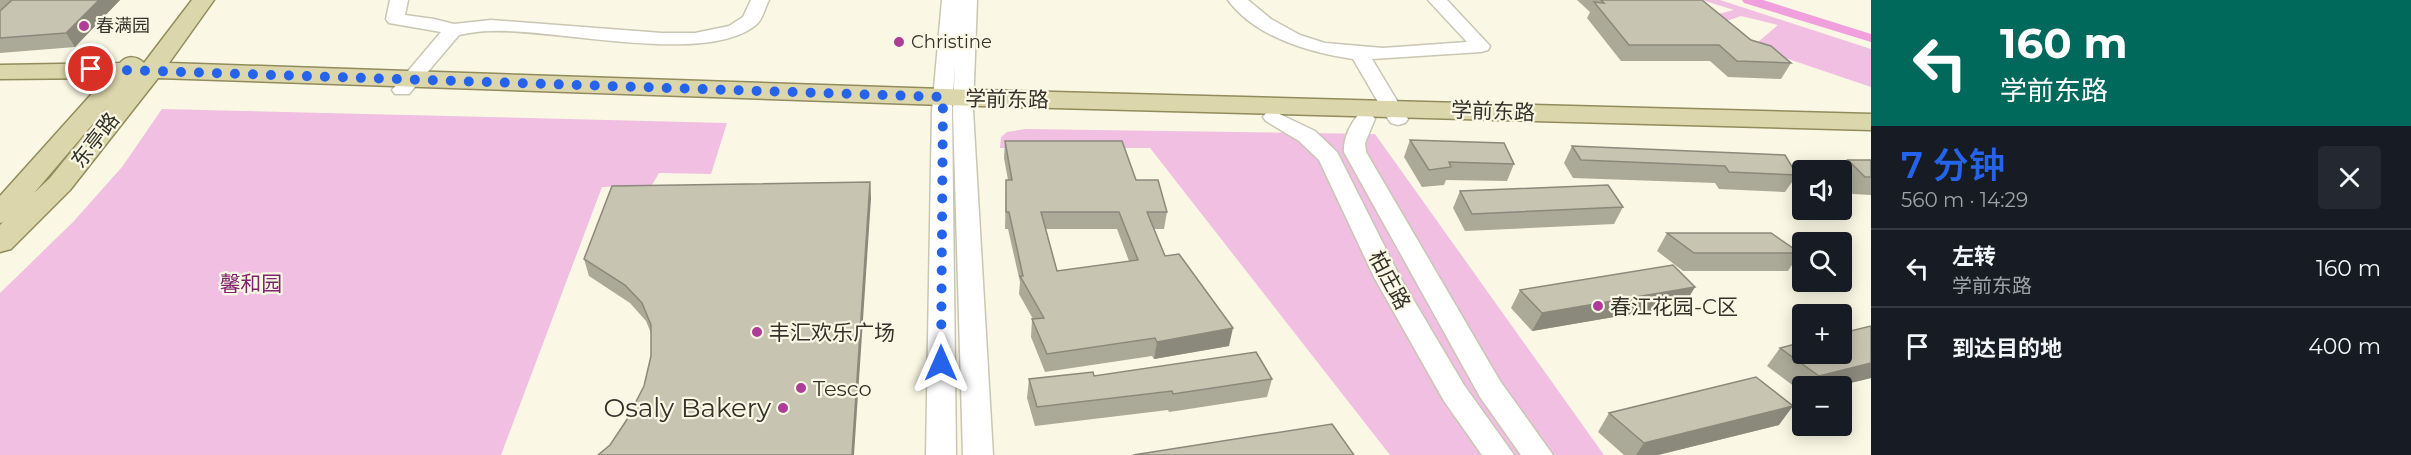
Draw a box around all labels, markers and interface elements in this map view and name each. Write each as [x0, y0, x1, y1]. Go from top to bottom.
place label: 春满园 [96, 15, 150, 37]
text: 160 m [2000, 17, 2128, 69]
marker: 春满园 [77, 19, 91, 33]
icon: left [1901, 24, 1979, 102]
place label: Christine [911, 31, 992, 53]
marker: Christine [892, 35, 906, 49]
pin [65, 43, 116, 94]
icon: arrive [74, 52, 107, 85]
text: 学前东路 [2000, 74, 2108, 107]
street label: 学前东路 [965, 86, 1049, 112]
street label: 学前东路 [1451, 97, 1535, 125]
street label: 东亭路 [66, 107, 124, 173]
text: 7 分钟 [1901, 143, 2005, 187]
button: close [2318, 146, 2381, 209]
map controls [1792, 160, 1852, 436]
button: sound [1792, 160, 1852, 220]
text: 560 m · 14:29 [1901, 188, 2028, 212]
button: search [1792, 232, 1852, 292]
text: 左转 [1952, 243, 1996, 270]
street label: 柏庄路 [1364, 246, 1416, 314]
icon: left [1901, 252, 1934, 285]
text: 160 m [2316, 255, 2381, 282]
park label: 馨和园 [220, 271, 283, 296]
text: 学前东路 [1952, 274, 2032, 298]
place label: 春江花园-C区 [1610, 294, 1738, 319]
marker: 春江花园-C区 [1591, 299, 1605, 313]
button: + [1792, 304, 1852, 364]
place label: 丰汇欢乐广场 [769, 320, 895, 345]
marker: 丰汇欢乐广场 [750, 325, 764, 339]
icon: arrive [1901, 330, 1934, 363]
position arrow [909, 331, 973, 395]
text: 400 m [2308, 333, 2381, 360]
text: 到达目的地 [1952, 335, 2062, 362]
place label: Tesco [813, 376, 872, 401]
button: − [1792, 376, 1852, 436]
marker: Tesco [794, 381, 808, 395]
place label: Osaly Bakery [603, 392, 772, 424]
marker: Osaly Bakery [776, 401, 790, 415]

